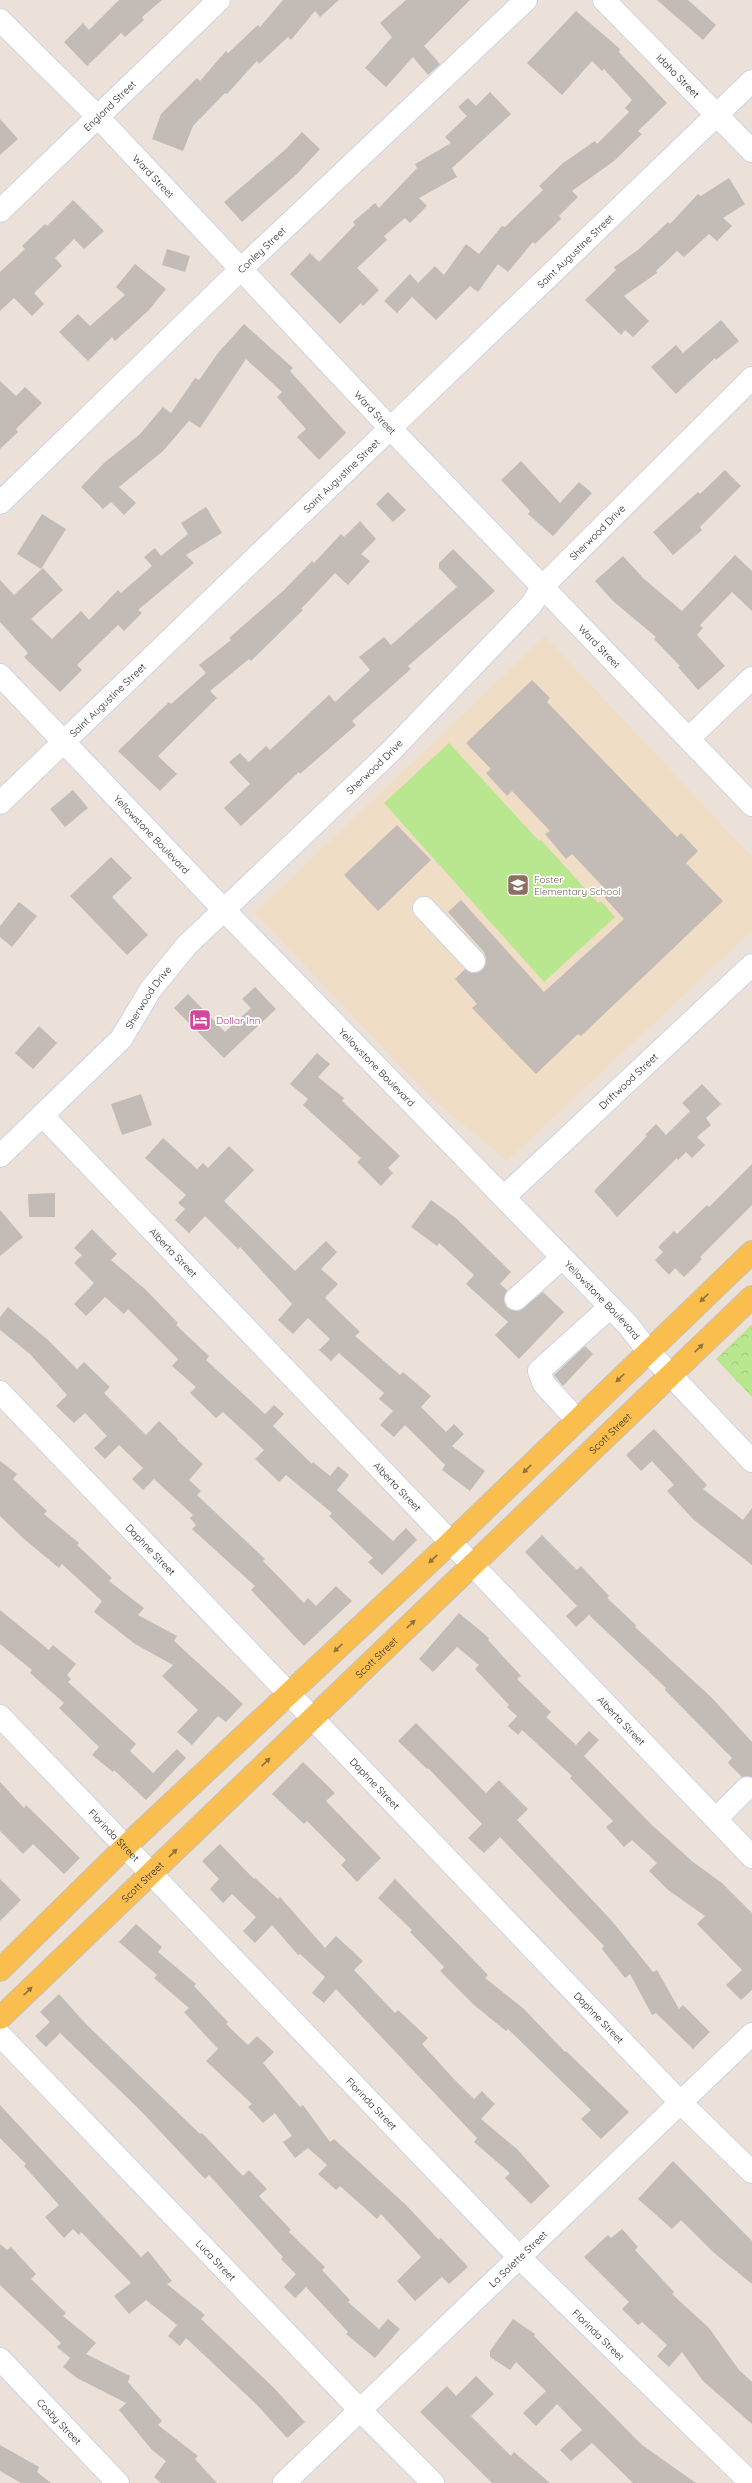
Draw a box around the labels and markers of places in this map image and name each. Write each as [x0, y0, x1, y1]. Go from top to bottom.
school or university icon: Foster Elementary School [505, 872, 531, 898]
place label: Foster Elementary School [534, 873, 621, 898]
hotel icon: Dollar Inn [187, 1007, 213, 1033]
place label: Dollar Inn [216, 1014, 261, 1027]

